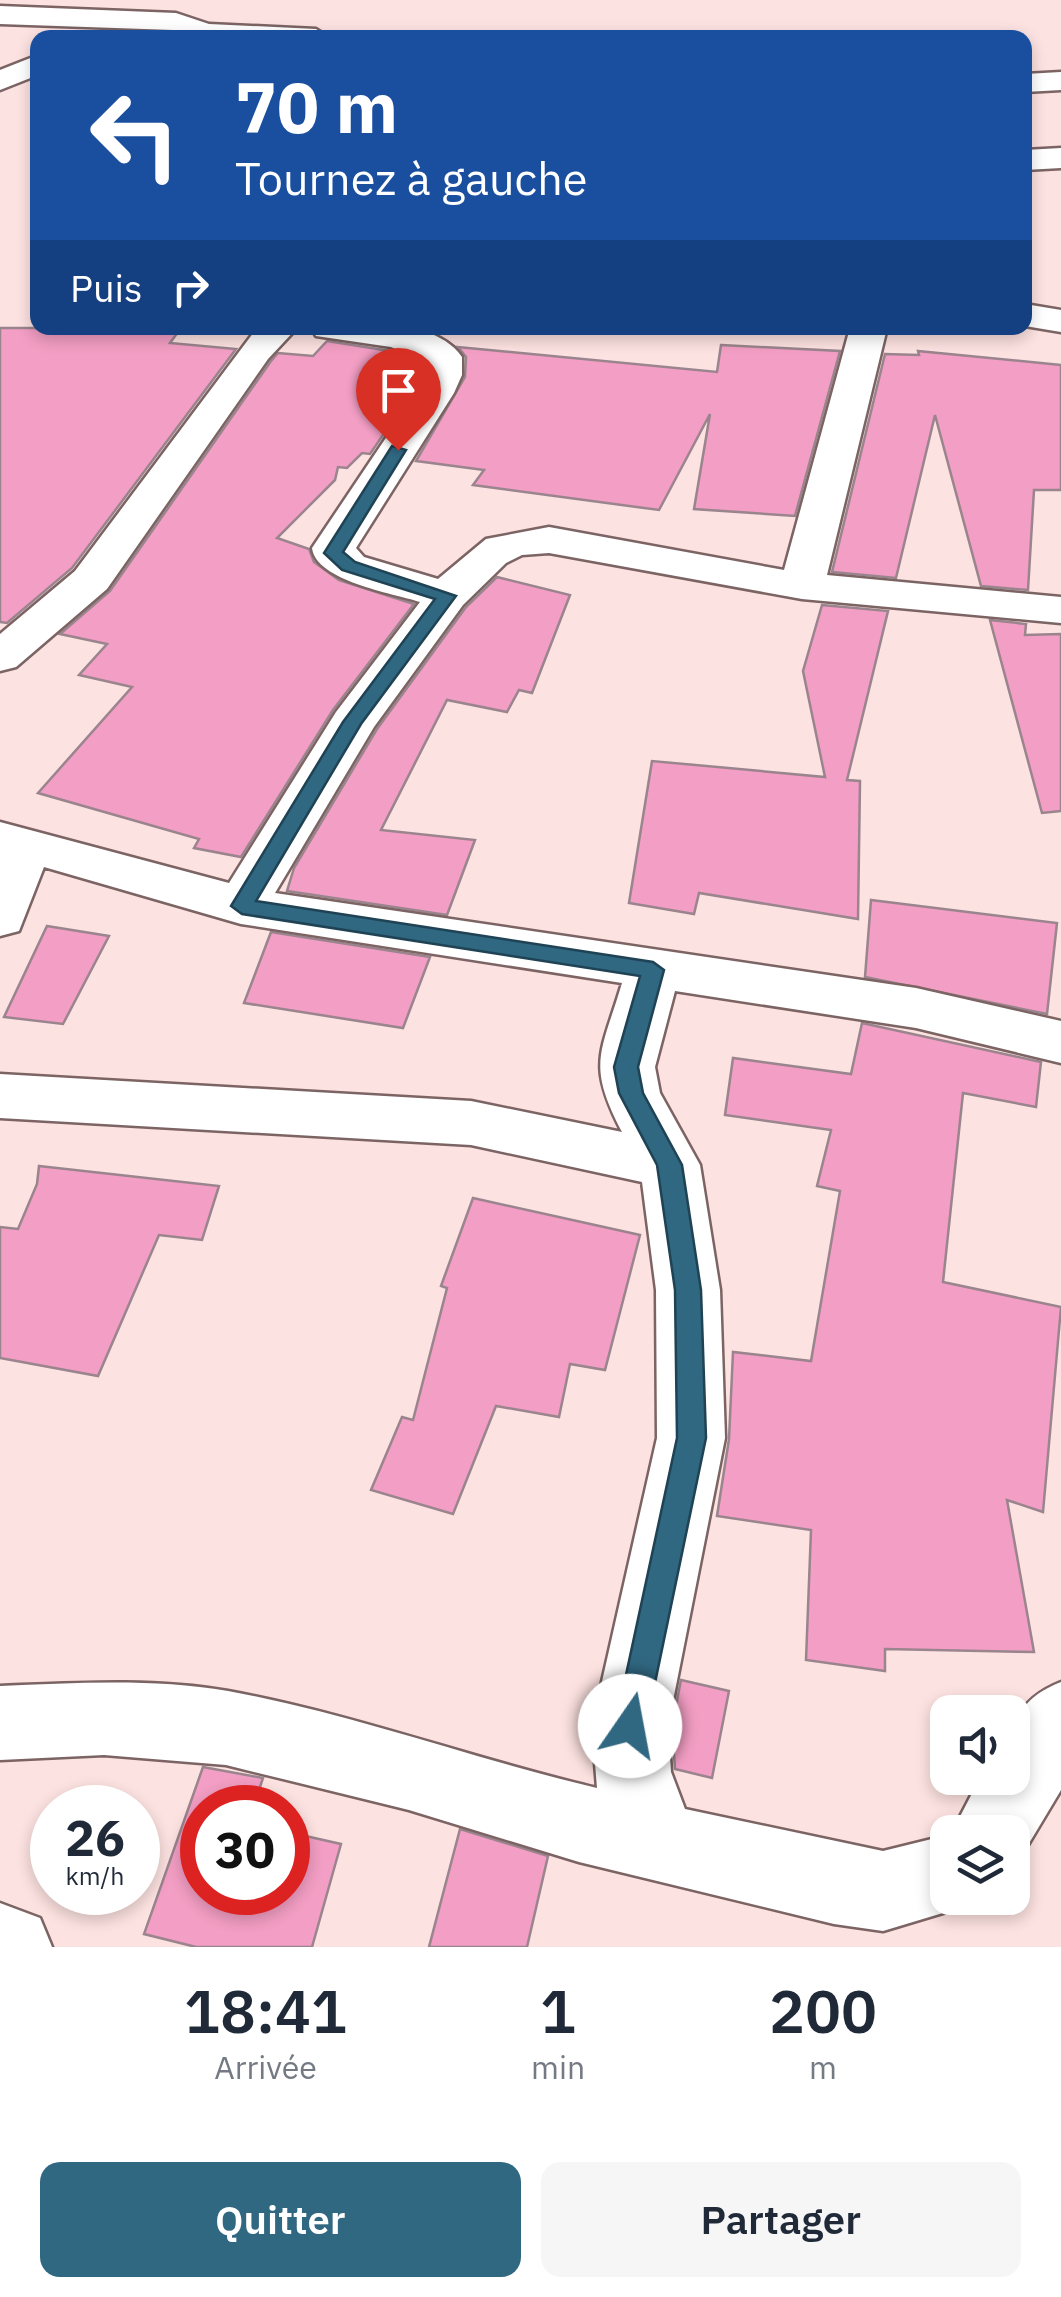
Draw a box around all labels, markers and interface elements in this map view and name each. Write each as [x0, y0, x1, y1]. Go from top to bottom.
text: 70 m [235, 61, 398, 152]
icon: left [70, 70, 200, 200]
text: Tournez à gauche [235, 149, 587, 207]
icon: right [163, 260, 218, 315]
text: Puis [70, 263, 143, 312]
pin [356, 348, 441, 451]
icon: arrive [371, 363, 426, 418]
position arrow [578, 1674, 682, 1778]
map controls [930, 1695, 1030, 1915]
button: sound [930, 1695, 1030, 1795]
speed limit sign: 30 [180, 1785, 310, 1915]
text: 26 [65, 1805, 125, 1870]
button: layers [930, 1815, 1030, 1915]
text: km/h [66, 1859, 124, 1892]
text: 18:41 [184, 1971, 347, 2050]
text: 1 [540, 1971, 576, 2050]
text: 200 [769, 1971, 877, 2050]
text: Arrivée [214, 2046, 317, 2088]
text: min [531, 2046, 585, 2088]
text: m [809, 2046, 837, 2088]
button: Quitter [40, 2162, 521, 2277]
button: Partager [541, 2162, 1021, 2277]

